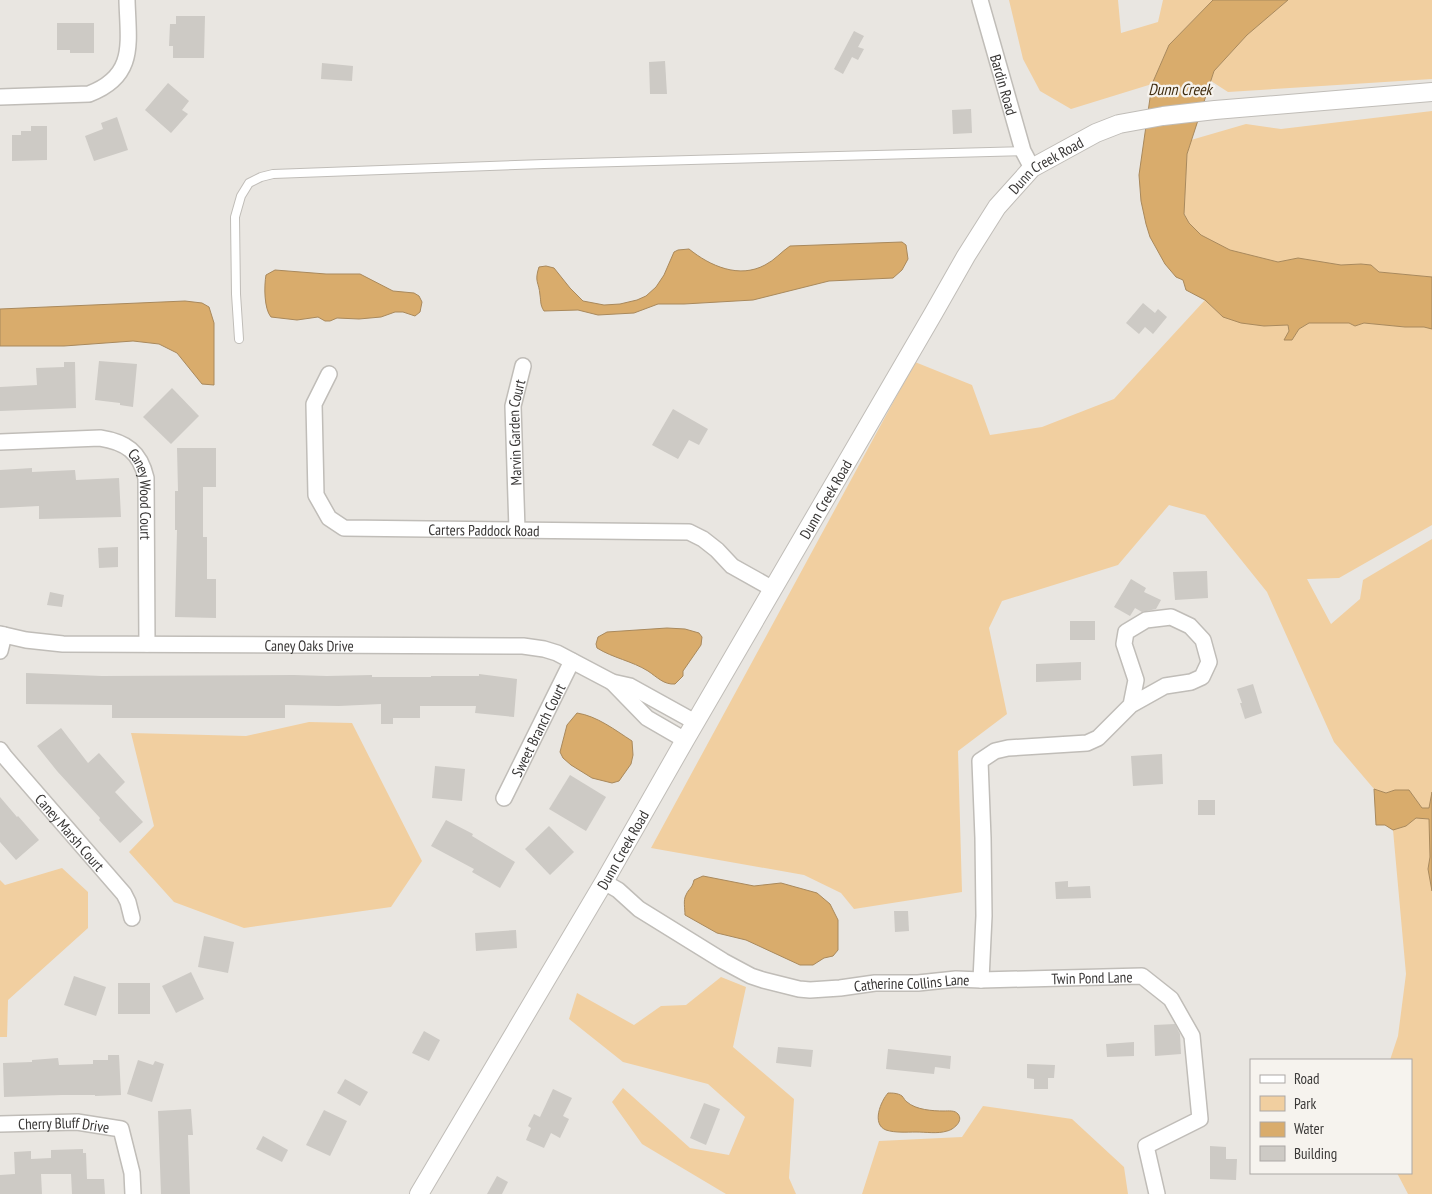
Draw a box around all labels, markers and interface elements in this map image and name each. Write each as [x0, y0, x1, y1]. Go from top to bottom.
street label: Bardin Road [986, 52, 1022, 117]
water label: Dunn Creek [1148, 79, 1214, 99]
street label: Dunn Creek Road [1004, 132, 1086, 198]
street label: Marvin Garden Court [504, 377, 529, 486]
street label: Caney Wood Court [124, 444, 156, 540]
street label: Dunn Creek Road [795, 456, 856, 542]
street label: Carters Paddock Road [428, 519, 540, 540]
street label: Caney Oaks Drive [264, 635, 354, 655]
street label: Sweet Branch Court [507, 680, 569, 780]
street label: Caney Marsh Court [31, 789, 109, 875]
street label: Dunn Creek Road [592, 807, 653, 893]
street label: Twin Pond Lane [1051, 967, 1133, 988]
street label: Catherine Collins Lane [853, 969, 970, 995]
legend [1250, 1059, 1412, 1174]
text: Road [1294, 1069, 1320, 1088]
text: Park [1294, 1094, 1316, 1113]
street label: Cherry Bluff Drive [18, 1112, 111, 1137]
text: Water [1294, 1119, 1325, 1138]
text: Building [1294, 1144, 1337, 1163]

